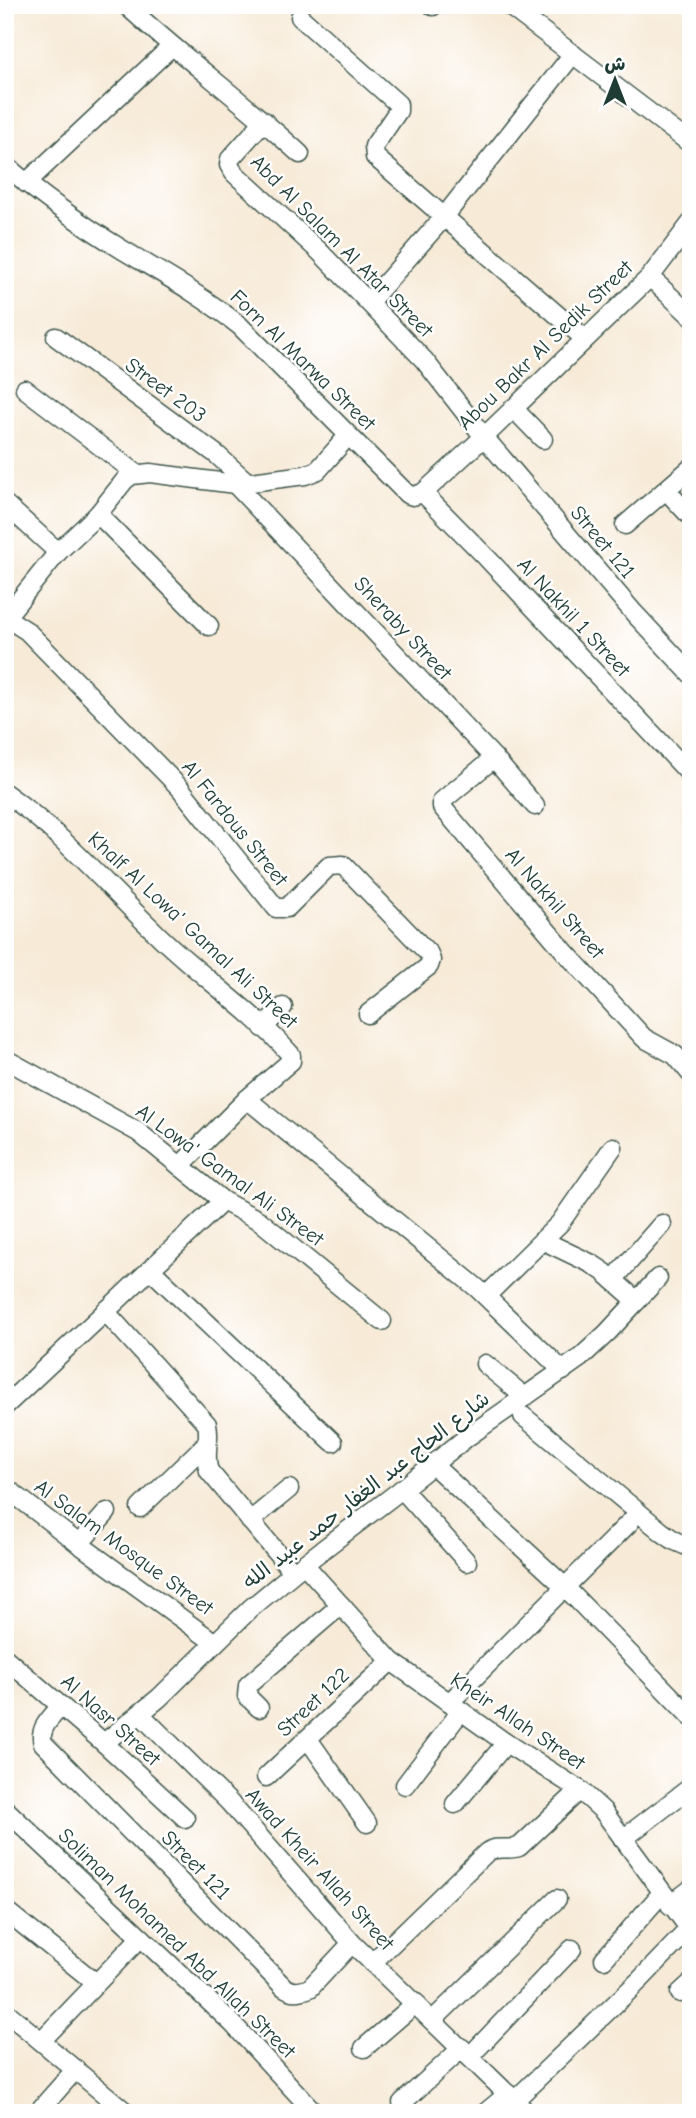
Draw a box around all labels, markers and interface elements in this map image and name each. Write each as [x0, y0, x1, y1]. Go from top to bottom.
north arrow [580, 46, 650, 116]
text: ش [605, 53, 626, 75]
street label: Abd Al Salam Al Atar Street [246, 150, 439, 343]
street label: Abou Bakr Al Sedik Street [453, 255, 638, 435]
street label: Forn Al Marwa Street [226, 285, 381, 436]
street label: Street 203 [121, 353, 211, 427]
street label: Street 121 [566, 501, 640, 583]
street label: Al Nakhil 1 Street [513, 552, 636, 682]
street label: Sheraby Street [349, 571, 458, 685]
street label: Al Fardous Street [177, 755, 294, 891]
street label: Khalf Al Lowa' Gamal Ali Street [83, 827, 303, 1034]
street label: Al Nakhil Street [500, 843, 610, 964]
street label: Al Lowa' Gamal Ali Street [132, 1099, 329, 1252]
street label: شارع الحاج عبد الغفار حمد عبيد الله [238, 1386, 496, 1596]
street label: Al Salam Mosque Street [30, 1474, 219, 1620]
street label: Street 122 [272, 1663, 354, 1741]
street label: Kheir Allah Street [446, 1667, 591, 1775]
street label: Al Nasr Street [56, 1669, 166, 1771]
street label: Awad Kheir Allah Street [241, 1783, 400, 1956]
street label: Soliman Mohamed Abd Allah Street [53, 1823, 301, 2064]
street label: Street 121 [157, 1826, 235, 1904]

